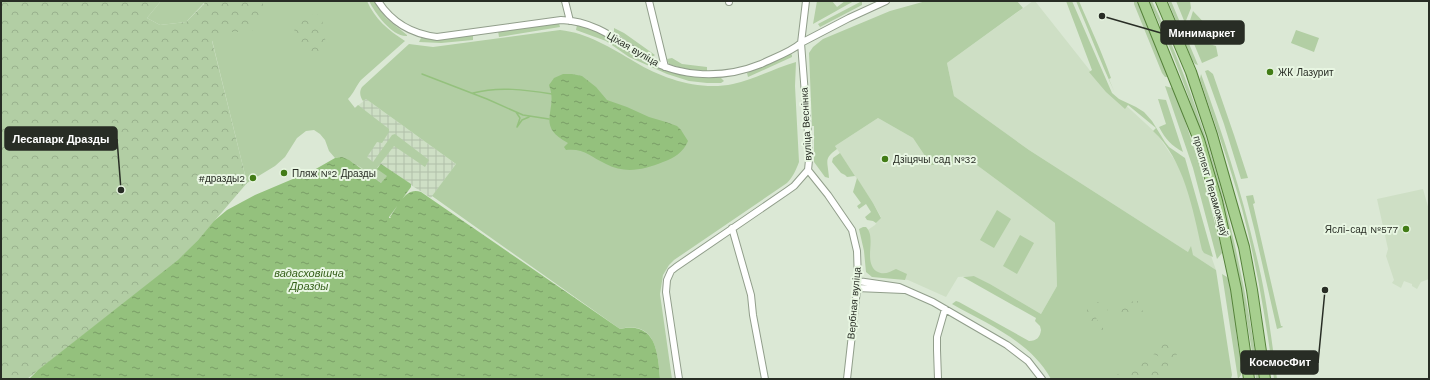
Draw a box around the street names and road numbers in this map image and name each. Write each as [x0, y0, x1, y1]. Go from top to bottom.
street label: Ціхая вуліца [605, 30, 661, 69]
street label: вуліца Веснінка [799, 87, 813, 161]
street label: праспект Пераможцаў [1191, 134, 1231, 238]
street label: Вербная вуліца [845, 266, 863, 340]

